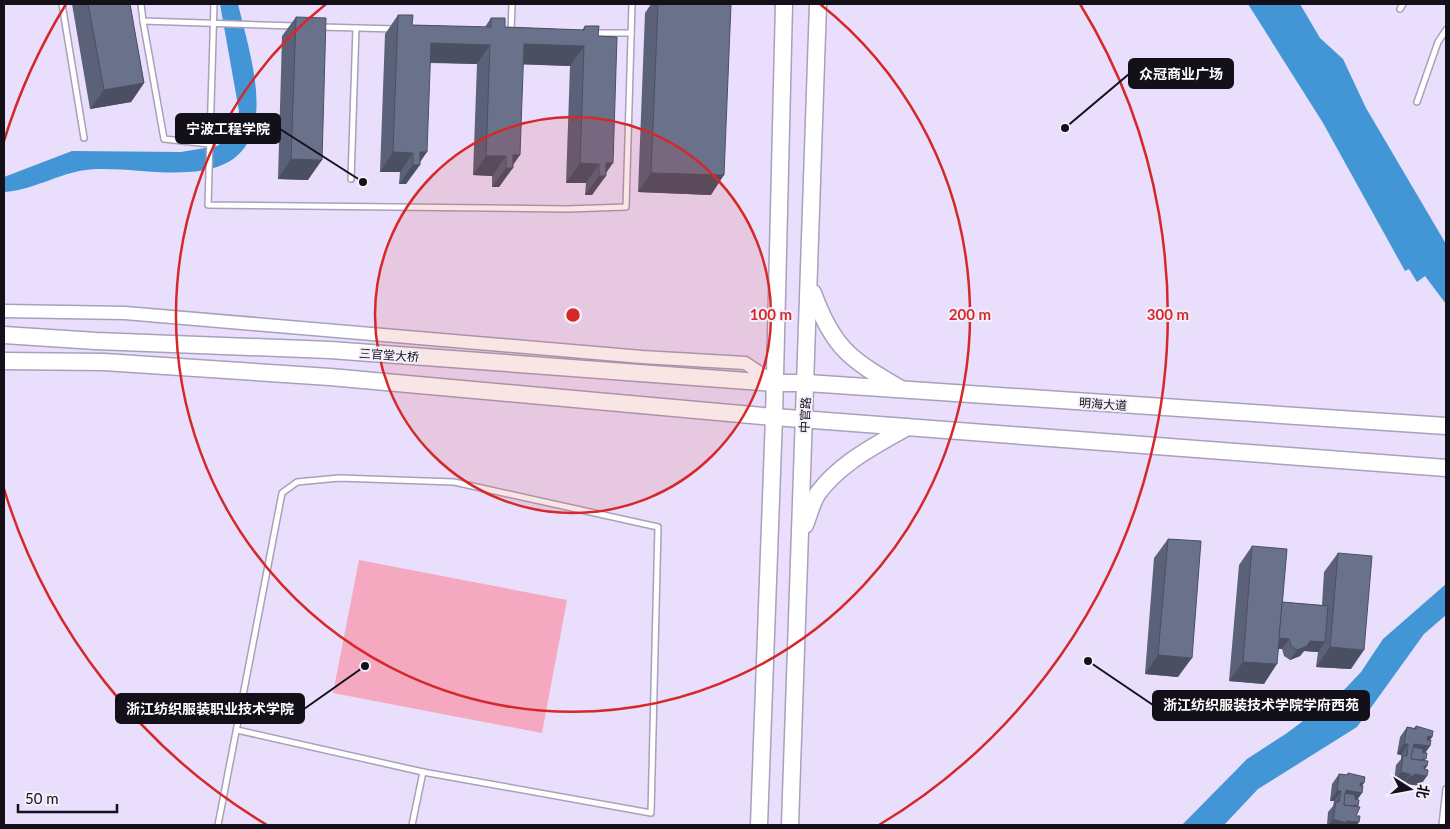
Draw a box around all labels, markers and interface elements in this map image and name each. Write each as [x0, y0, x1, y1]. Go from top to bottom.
callout: 众冠商业广场 [1129, 59, 1233, 88]
text: 众冠商业广场 [1139, 65, 1223, 82]
callout: 宁波工程学院 [176, 114, 280, 143]
text: 宁波工程学院 [186, 120, 270, 137]
text: 100 m [750, 305, 792, 323]
text: 200 m [949, 305, 991, 323]
text: 300 m [1147, 305, 1189, 323]
centre of rings [564, 306, 582, 324]
street label: 三官堂大桥 [359, 345, 419, 365]
street label: 明海大道 [1079, 395, 1127, 413]
street label: 中官路 [797, 397, 813, 433]
callout: 浙江纺织服装技术学院学府西苑 [1153, 691, 1369, 720]
callout: 浙江纺织服装职业技术学院 [116, 694, 304, 723]
text: 浙江纺织服装技术学院学府西苑 [1163, 696, 1359, 713]
text: 浙江纺织服装职业技术学院 [126, 700, 294, 717]
north arrow [1385, 764, 1435, 814]
scale bar [18, 782, 116, 814]
text: 北 [1414, 783, 1433, 800]
text: 50 m [25, 789, 59, 807]

